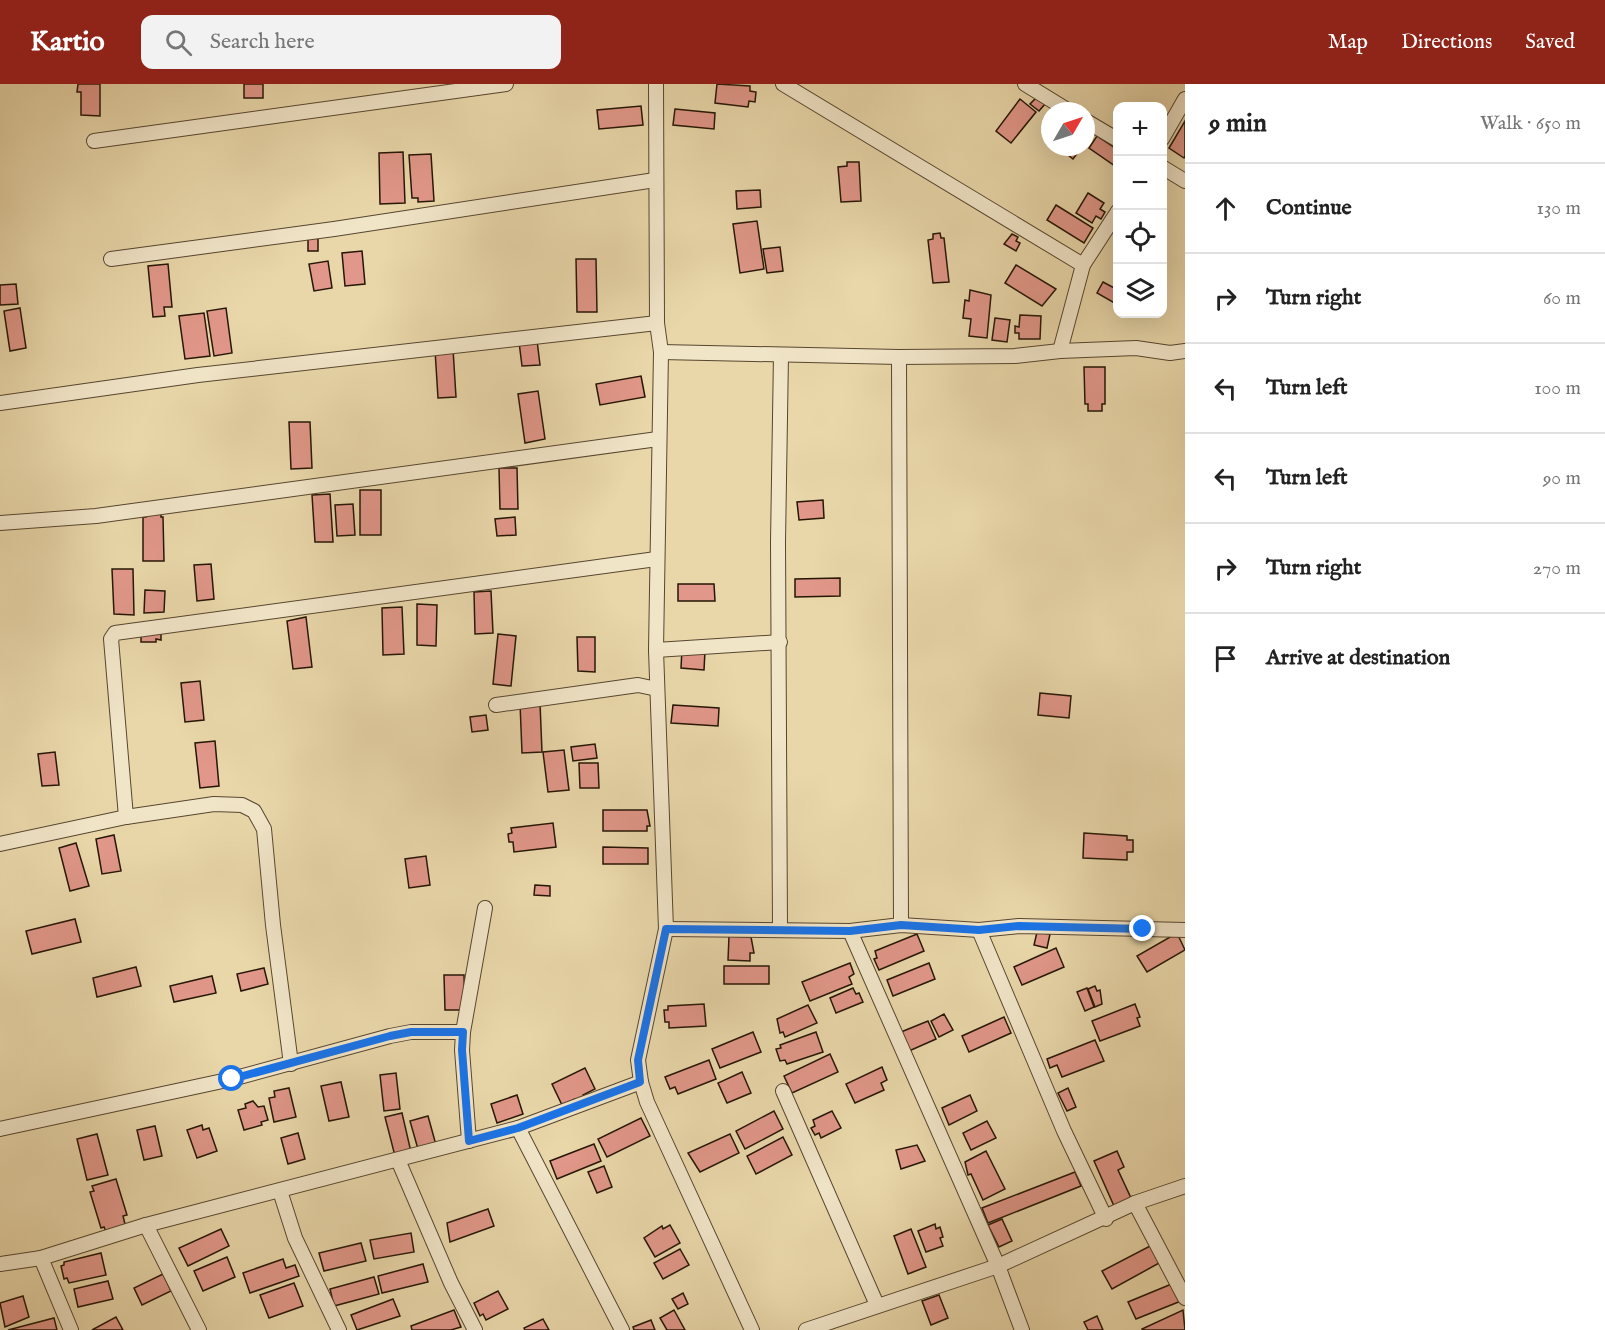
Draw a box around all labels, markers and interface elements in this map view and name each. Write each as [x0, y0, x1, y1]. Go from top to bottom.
search box [141, 15, 561, 69]
text: Kartio [30, 25, 105, 60]
icon: search [162, 26, 195, 59]
text: Search here [210, 28, 315, 56]
text: Map [1328, 29, 1368, 56]
text: Directions [1401, 29, 1492, 56]
text: Saved [1525, 29, 1575, 56]
north arrow [1041, 102, 1095, 156]
map controls [1113, 102, 1167, 318]
button: + [1113, 102, 1167, 156]
text: 9 min [1209, 107, 1267, 140]
text: Walk · 650 m [1480, 111, 1581, 136]
button: − [1113, 156, 1167, 210]
icon: ahead [1209, 192, 1242, 225]
text: Continue [1266, 194, 1352, 222]
text: 130 m [1536, 196, 1581, 221]
button: locate [1113, 210, 1167, 264]
button: layers [1113, 264, 1167, 318]
icon: right [1209, 282, 1242, 315]
text: Turn right [1266, 284, 1361, 312]
text: 60 m [1543, 286, 1581, 311]
icon: left [1209, 372, 1242, 405]
text: Turn left [1266, 374, 1348, 402]
text: 100 m [1534, 376, 1581, 401]
icon: left [1209, 462, 1242, 495]
text: Turn left [1266, 464, 1348, 492]
text: 90 m [1543, 466, 1581, 491]
icon: right [1209, 552, 1242, 585]
text: Turn right [1266, 554, 1361, 582]
text: 270 m [1533, 556, 1581, 581]
icon: arrive [1209, 642, 1242, 675]
text: Arrive at destination [1266, 644, 1450, 672]
route end [1129, 915, 1155, 941]
route start [218, 1065, 244, 1091]

